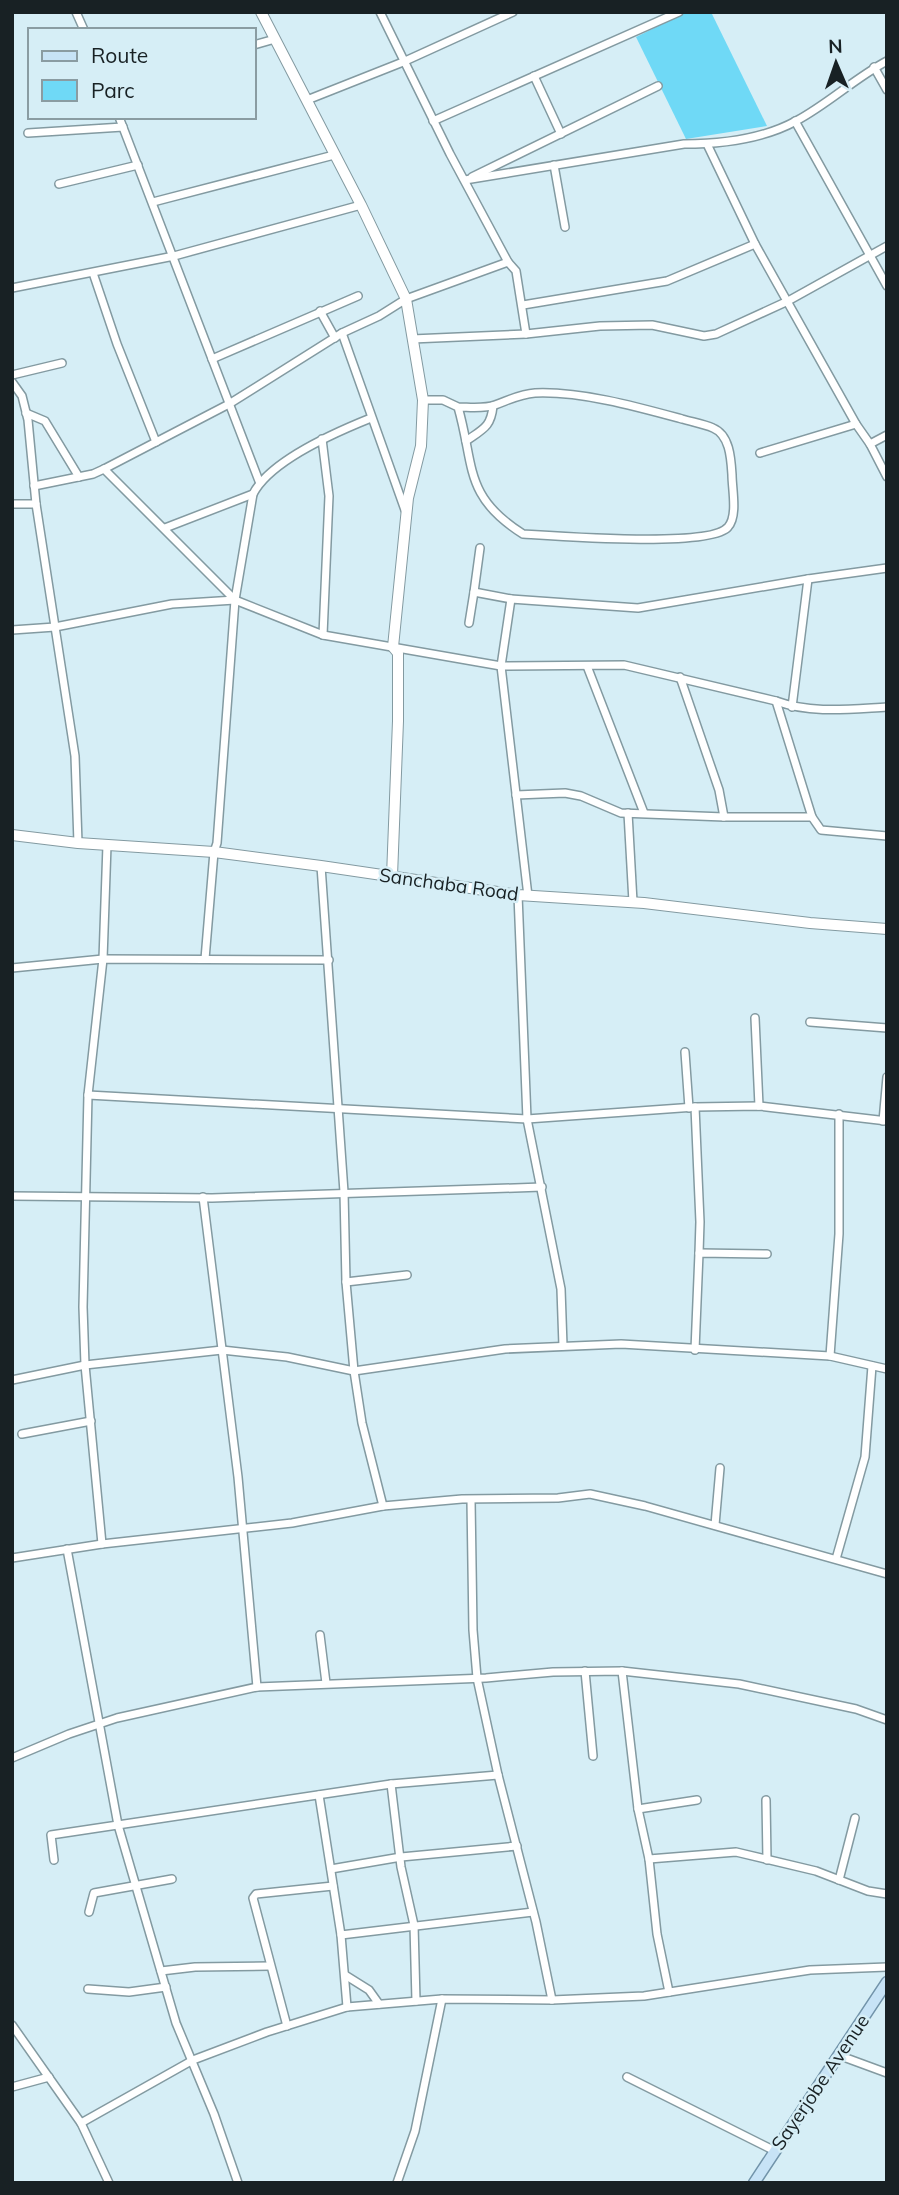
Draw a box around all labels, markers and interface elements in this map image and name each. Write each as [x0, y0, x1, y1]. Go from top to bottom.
legend [28, 28, 256, 119]
north arrow [801, 28, 871, 98]
text: N [828, 34, 843, 58]
text: Route [91, 42, 148, 68]
text: Parc [91, 77, 135, 103]
street label: Sanchaba Road [378, 862, 520, 906]
street label: Sayerjobe Avenue [766, 2010, 874, 2154]

